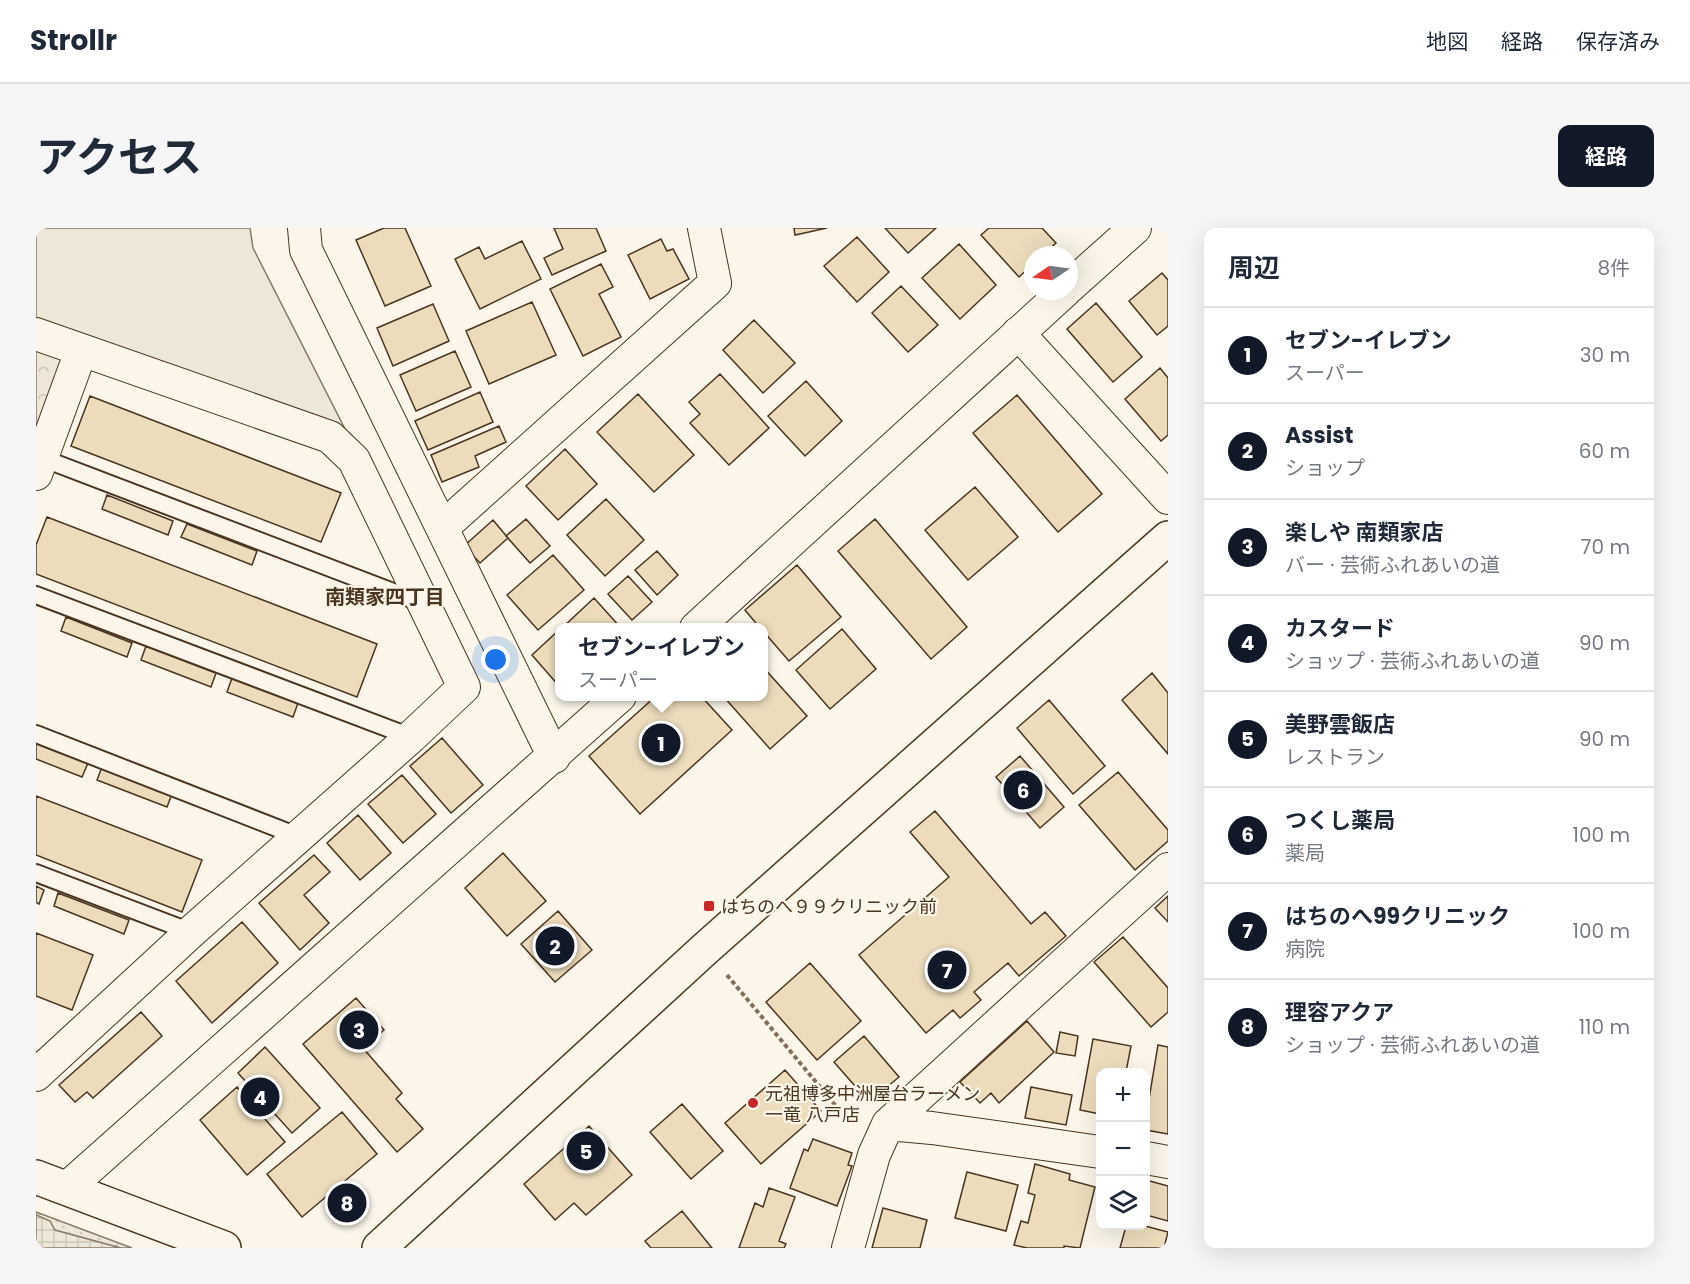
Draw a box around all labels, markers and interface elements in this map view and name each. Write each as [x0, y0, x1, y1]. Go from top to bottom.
text: Strollr [30, 21, 117, 60]
text: 地図 [1426, 27, 1468, 56]
text: 経路 [1501, 27, 1543, 56]
text: 保存済み [1576, 27, 1660, 56]
button: 経路 [1558, 125, 1654, 187]
text: アクセス [36, 128, 202, 187]
north arrow [1024, 246, 1078, 300]
text: 周辺 [1228, 250, 1280, 286]
text: 8件 [1597, 254, 1630, 282]
text: セブン-イレブン [1285, 325, 1452, 356]
text: 1 [1244, 341, 1251, 369]
text: 30 m [1580, 341, 1630, 369]
text: スーパー [1285, 359, 1365, 387]
text: Assist [1285, 420, 1353, 451]
text: 2 [1242, 437, 1253, 465]
text: 60 m [1579, 437, 1630, 465]
text: ショップ [1285, 454, 1365, 482]
text: 楽しや 南類家店 [1285, 517, 1443, 548]
text: 3 [1241, 533, 1254, 561]
text: 70 m [1581, 533, 1630, 561]
text: バー · 芸術ふれあいの道 [1285, 551, 1500, 579]
district label: 南類家四丁目 [325, 583, 445, 611]
text: カスタード [1285, 613, 1395, 644]
popup [555, 623, 768, 701]
text: 4 [1241, 629, 1254, 657]
text: 90 m [1579, 629, 1630, 657]
text: セブン-イレブン [578, 632, 745, 663]
your location [481, 645, 510, 674]
text: ショップ · 芸術ふれあいの道 [1285, 647, 1540, 675]
text: スーパー [578, 666, 658, 694]
text: 美野雲飯店 [1285, 709, 1395, 740]
pin: 1 [642, 720, 680, 766]
text: 5 [1241, 725, 1254, 753]
text: 90 m [1579, 725, 1630, 753]
text: レストラン [1285, 743, 1385, 771]
pin: 6 [1004, 768, 1042, 812]
text: つくし薬局 [1285, 805, 1395, 836]
text: 6 [1241, 821, 1254, 849]
text: 100 m [1573, 821, 1630, 849]
text: 薬局 [1285, 839, 1325, 867]
place label: はちのへ９９クリニック前 [721, 894, 937, 919]
marker: はちのへ９９クリニック前 [702, 899, 716, 913]
text: はちのへ99クリニック [1285, 901, 1510, 932]
text: 7 [1242, 917, 1253, 945]
text: 100 m [1573, 917, 1630, 945]
pin: 2 [536, 924, 574, 968]
text: 病院 [1285, 935, 1325, 963]
pin: 7 [928, 948, 966, 992]
text: 理容アクア [1285, 997, 1394, 1028]
pin: 3 [340, 1008, 378, 1052]
text: 8 [1241, 1013, 1254, 1041]
text: 110 m [1579, 1013, 1630, 1041]
text: ショップ · 芸術ふれあいの道 [1285, 1031, 1540, 1059]
map controls [1096, 1068, 1150, 1230]
button: + [1096, 1068, 1150, 1122]
pin: 4 [240, 1074, 280, 1120]
place label: 元祖博多中洲屋台ラーメン 一竜 八戸店 [765, 1081, 980, 1127]
marker: 元祖博多中洲屋台ラーメン 一竜 八戸店 [746, 1096, 760, 1110]
button: − [1096, 1122, 1150, 1176]
pin: 5 [566, 1128, 606, 1174]
button: layers [1096, 1176, 1150, 1230]
pin: 8 [328, 1180, 366, 1226]

